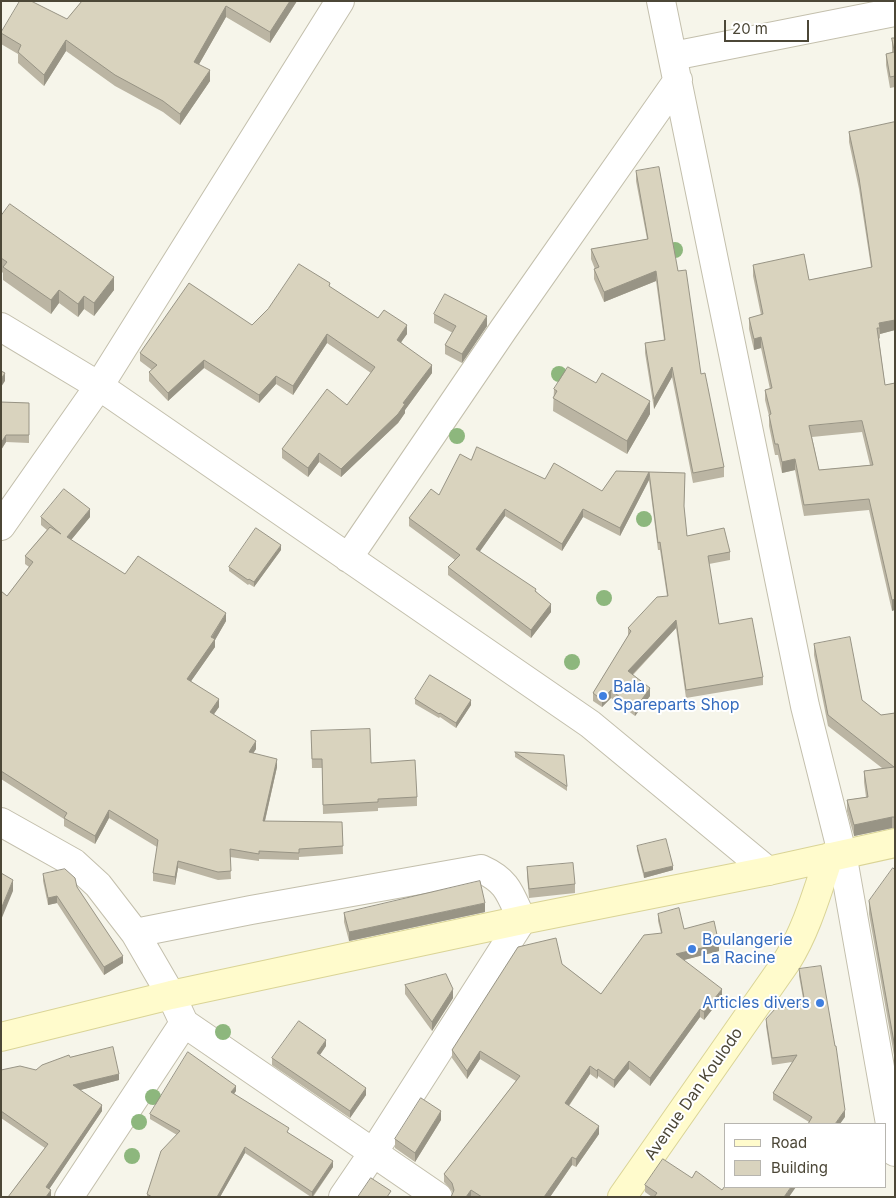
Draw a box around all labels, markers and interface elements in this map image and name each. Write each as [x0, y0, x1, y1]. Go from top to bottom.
scale bar [726, 10, 811, 42]
text: 20 m [732, 19, 768, 38]
place label: Bala Spareparts Shop [613, 677, 740, 715]
marker: Bala Spareparts Shop [597, 690, 609, 702]
place label: Boulangerie La Racine [702, 930, 792, 968]
marker: Boulangerie La Racine [686, 943, 698, 955]
place label: Articles divers [702, 993, 810, 1013]
marker: Articles divers [814, 997, 826, 1009]
street label: Avenue Dan Koulodo [641, 1024, 747, 1164]
legend [724, 1123, 886, 1188]
text: Road [771, 1133, 807, 1152]
text: Building [771, 1158, 828, 1177]

